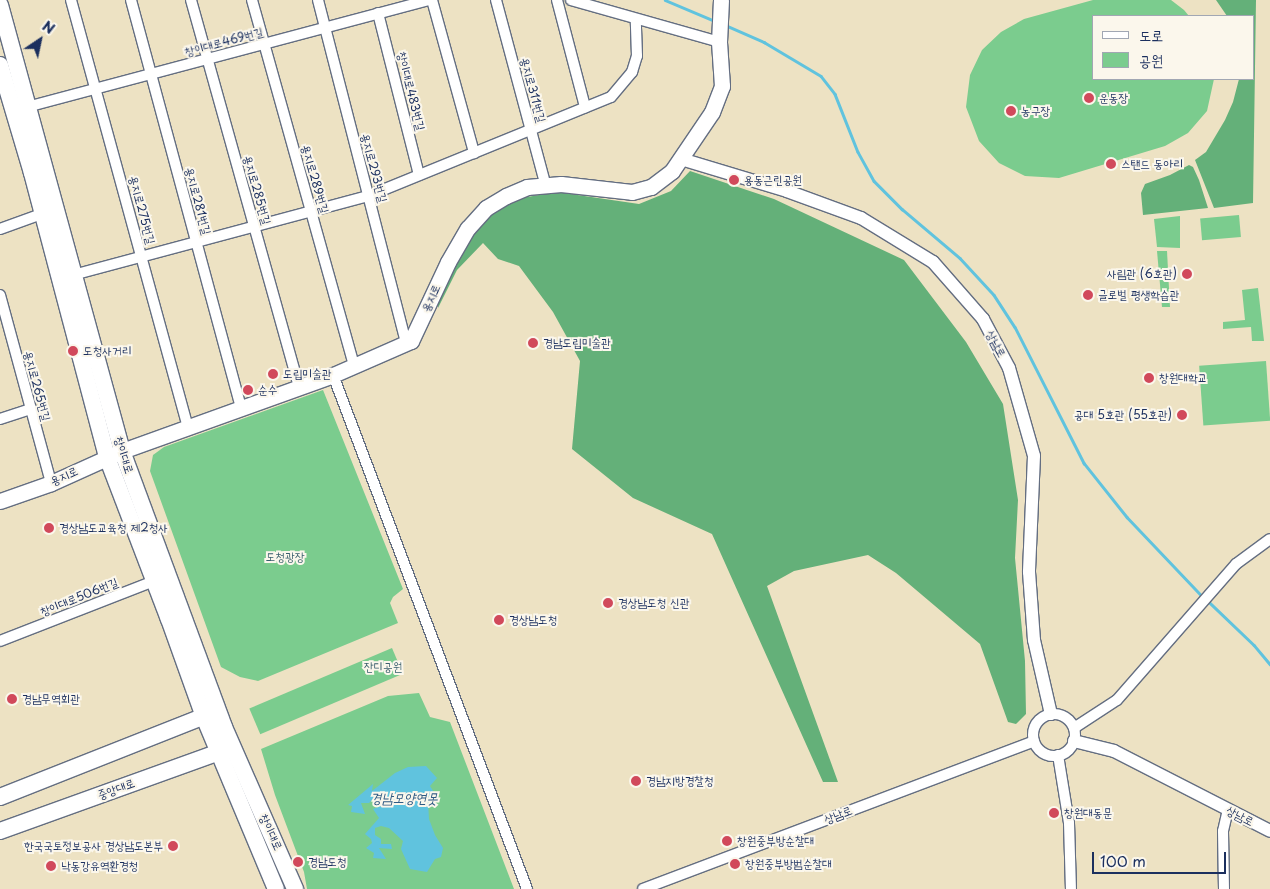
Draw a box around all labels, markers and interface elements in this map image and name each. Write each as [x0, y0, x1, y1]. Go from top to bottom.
north arrow [15, 15, 65, 65]
text: N [38, 15, 59, 39]
legend [1092, 15, 1255, 80]
text: 도로 [1139, 23, 1163, 46]
street label: 창이대로469번길 [183, 25, 265, 59]
text: 공원 [1139, 48, 1163, 71]
street label: 창이대로483번길 [394, 50, 428, 132]
street label: 용지로311번길 [517, 56, 549, 124]
place label: 운동장 [1099, 91, 1128, 105]
marker: 운동장 [1083, 92, 1095, 104]
place label: 농구장 [1021, 104, 1050, 118]
marker: 농구장 [1005, 105, 1017, 117]
street label: 용지로293번길 [358, 132, 390, 204]
street label: 용지로289번길 [298, 143, 332, 215]
street label: 용지로285번길 [240, 154, 274, 226]
place label: 스탠드 동아리 [1121, 157, 1183, 171]
marker: 스탠드 동아리 [1105, 158, 1117, 170]
street label: 용지로281번길 [182, 166, 214, 236]
place label: 용동근린공원 [744, 173, 802, 187]
street label: 용지로275번길 [126, 174, 158, 246]
marker: 용동근린공원 [728, 174, 740, 186]
place label: 사림관 (6호관) [1107, 267, 1177, 281]
marker: 사림관 (6호관) [1181, 268, 1193, 280]
street label: 용지로 [418, 282, 444, 314]
place label: 글로벌 평생학습관 [1098, 288, 1179, 302]
marker: 글로벌 평생학습관 [1082, 289, 1094, 301]
street label: 상남로 [983, 328, 1009, 360]
place label: 경남도립미술관 [543, 336, 611, 350]
marker: 경남도립미술관 [527, 337, 539, 349]
place label: 도청사거리 [83, 344, 131, 358]
marker: 도청사거리 [67, 345, 79, 357]
street label: 용지로265번길 [21, 349, 53, 423]
place label: 도립미술관 [283, 367, 331, 381]
marker: 도립미술관 [267, 368, 279, 380]
place label: 창원대학교 [1159, 371, 1207, 385]
marker: 창원대학교 [1143, 372, 1155, 384]
place label: 순수 [258, 383, 277, 397]
marker: 순수 [242, 384, 254, 396]
place label: 공대 5호관 (55호관) [1074, 408, 1172, 422]
marker: 공대 5호관 (55호관) [1176, 409, 1188, 421]
street label: 창이대로 [111, 434, 137, 476]
street label: 용지로 [48, 464, 80, 488]
place label: 경상남도교육청 제2청사 [59, 521, 168, 535]
marker: 경상남도교육청 제2청사 [43, 522, 55, 534]
park label: 도청광장 [266, 550, 304, 564]
street label: 창이대로506번길 [38, 575, 120, 619]
place label: 경상남도청 신관 [618, 596, 689, 610]
marker: 경상남도청 신관 [602, 597, 614, 609]
place label: 경상남도청 [509, 613, 557, 627]
marker: 경상남도청 [493, 614, 505, 626]
park label: 잔디공원 [364, 660, 402, 674]
place label: 경남무역회관 [22, 692, 80, 706]
marker: 경남무역회관 [6, 693, 18, 705]
place label: 경남지방경찰청 [646, 774, 714, 788]
marker: 경남지방경찰청 [630, 775, 642, 787]
street label: 중앙대로 [95, 776, 137, 802]
water label: 경남모양연못 [370, 790, 438, 806]
street label: 상남로 [822, 803, 854, 827]
street label: 상남로 [1224, 803, 1256, 829]
place label: 창원대동문 [1064, 806, 1112, 820]
marker: 창원대동문 [1048, 807, 1060, 819]
street label: 창이대로 [256, 811, 286, 853]
place label: 창원중부방순찰대 [737, 834, 814, 848]
marker: 창원중부방순찰대 [721, 835, 733, 847]
place label: 한국국토정보공사 경상남도본부 [24, 839, 163, 853]
marker: 한국국토정보공사 경상남도본부 [167, 840, 179, 852]
scale bar [1095, 842, 1229, 874]
text: 100 m [1100, 849, 1146, 872]
place label: 경남도청 [308, 855, 347, 869]
marker: 경남도청 [292, 856, 304, 868]
place label: 창원중부방범순찰대 [745, 857, 832, 871]
marker: 창원중부방범순찰대 [729, 858, 741, 870]
place label: 낙동강유역환경청 [61, 859, 138, 873]
marker: 낙동강유역환경청 [45, 860, 57, 872]

